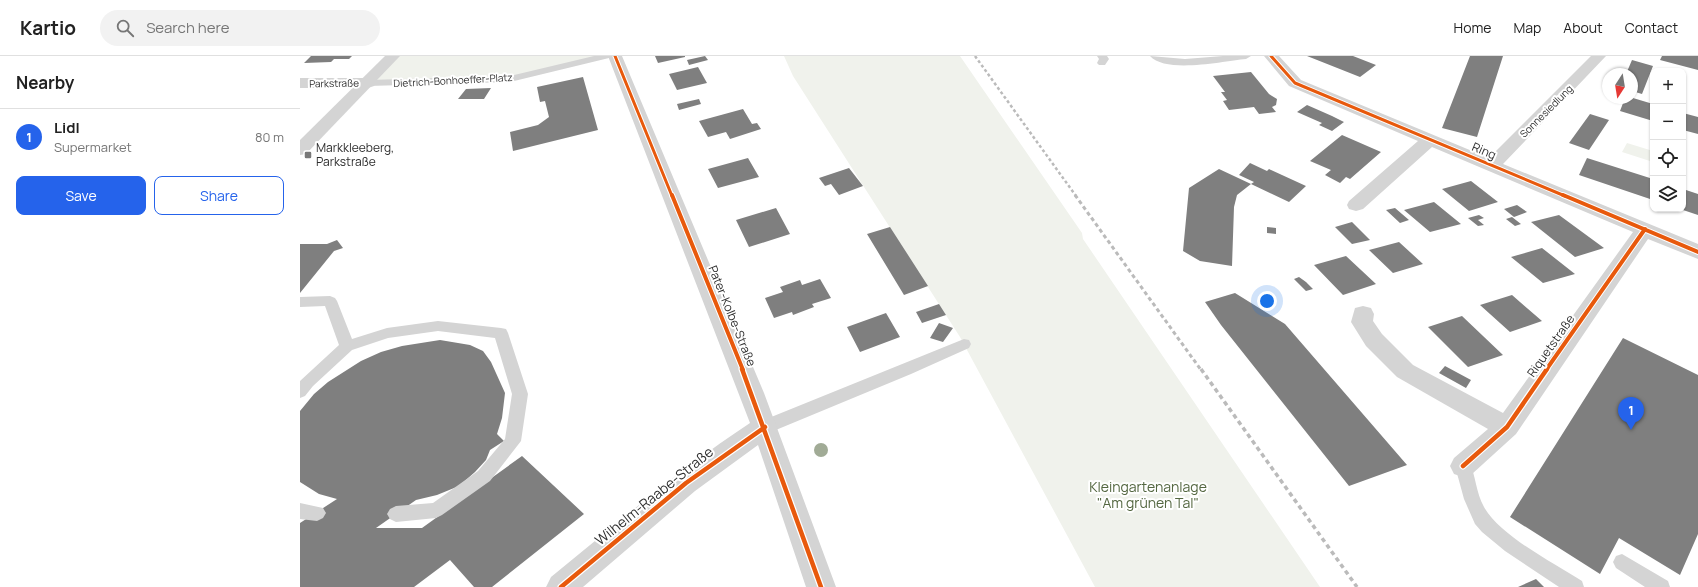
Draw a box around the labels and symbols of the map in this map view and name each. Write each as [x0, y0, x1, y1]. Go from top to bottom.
north arrow [1602, 68, 1638, 104]
street label: Dietrich-Bonhoeffer-Platz [393, 70, 513, 90]
street label: Parkstraße [309, 76, 359, 90]
street label: Sonnesiedlung [1517, 82, 1575, 140]
street label: Ring [1470, 138, 1499, 163]
place label: Markkleeberg, Parkstraße [316, 139, 394, 170]
marker: Markkleeberg, Parkstraße [303, 150, 313, 160]
street label: Pater-Kolbe-Straße [704, 263, 760, 369]
your location [1257, 291, 1277, 311]
street label: Riquetstraße [1523, 311, 1578, 380]
pin: 1 [1618, 397, 1644, 430]
street label: Wilhelm-Raabe-Straße [591, 442, 717, 549]
park label: Kleingartenanlage "Am grünen Tal" [1089, 477, 1207, 512]

